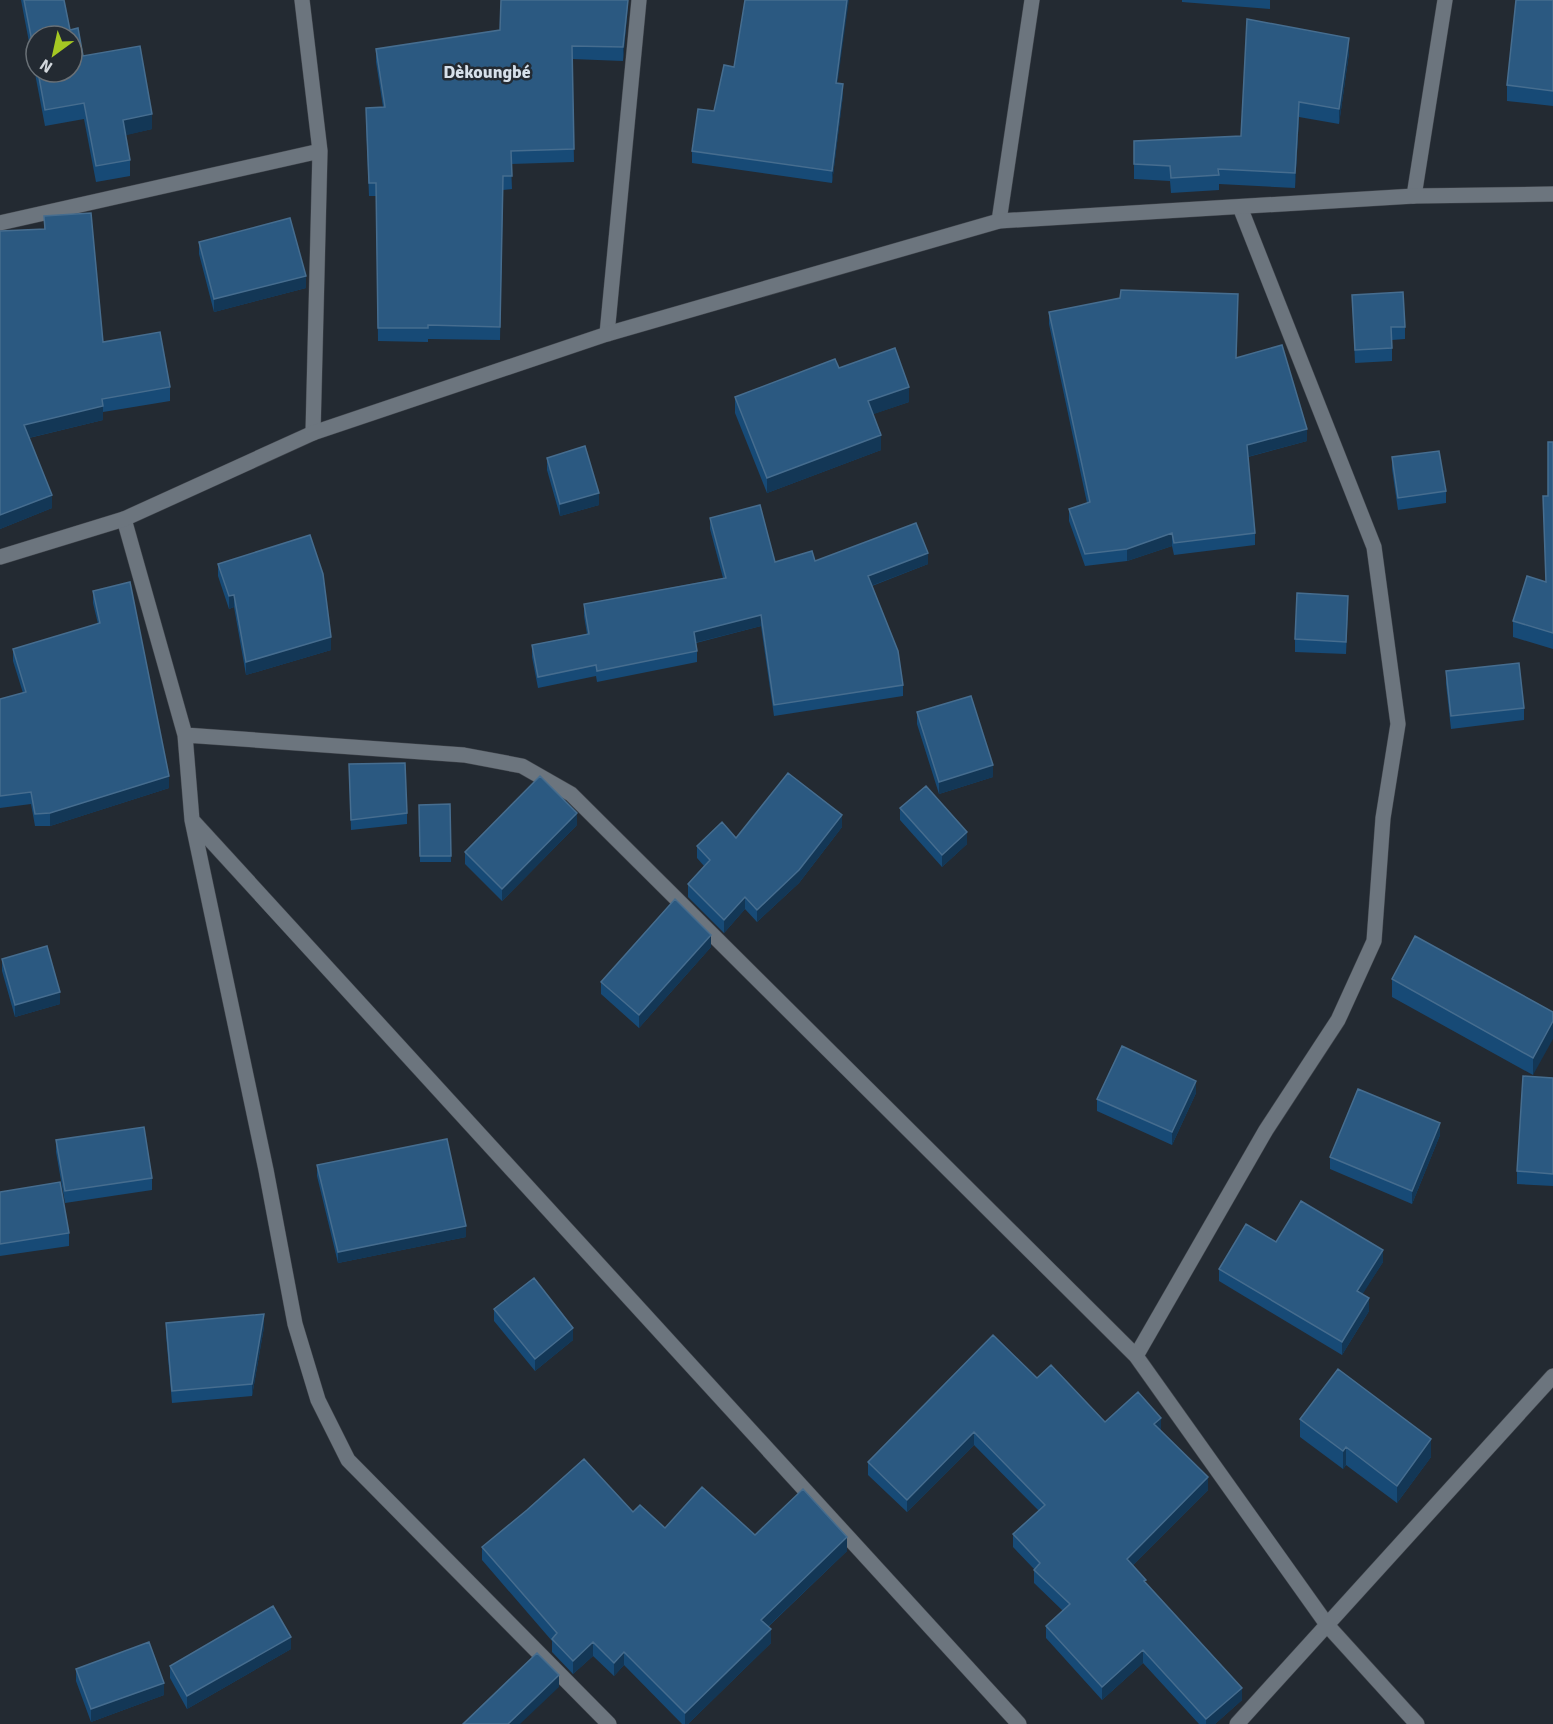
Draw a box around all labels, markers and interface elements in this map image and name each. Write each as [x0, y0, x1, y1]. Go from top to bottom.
north arrow [24, 24, 84, 84]
text: N [36, 54, 56, 77]
district label: Dèkoungbé [443, 61, 531, 83]

